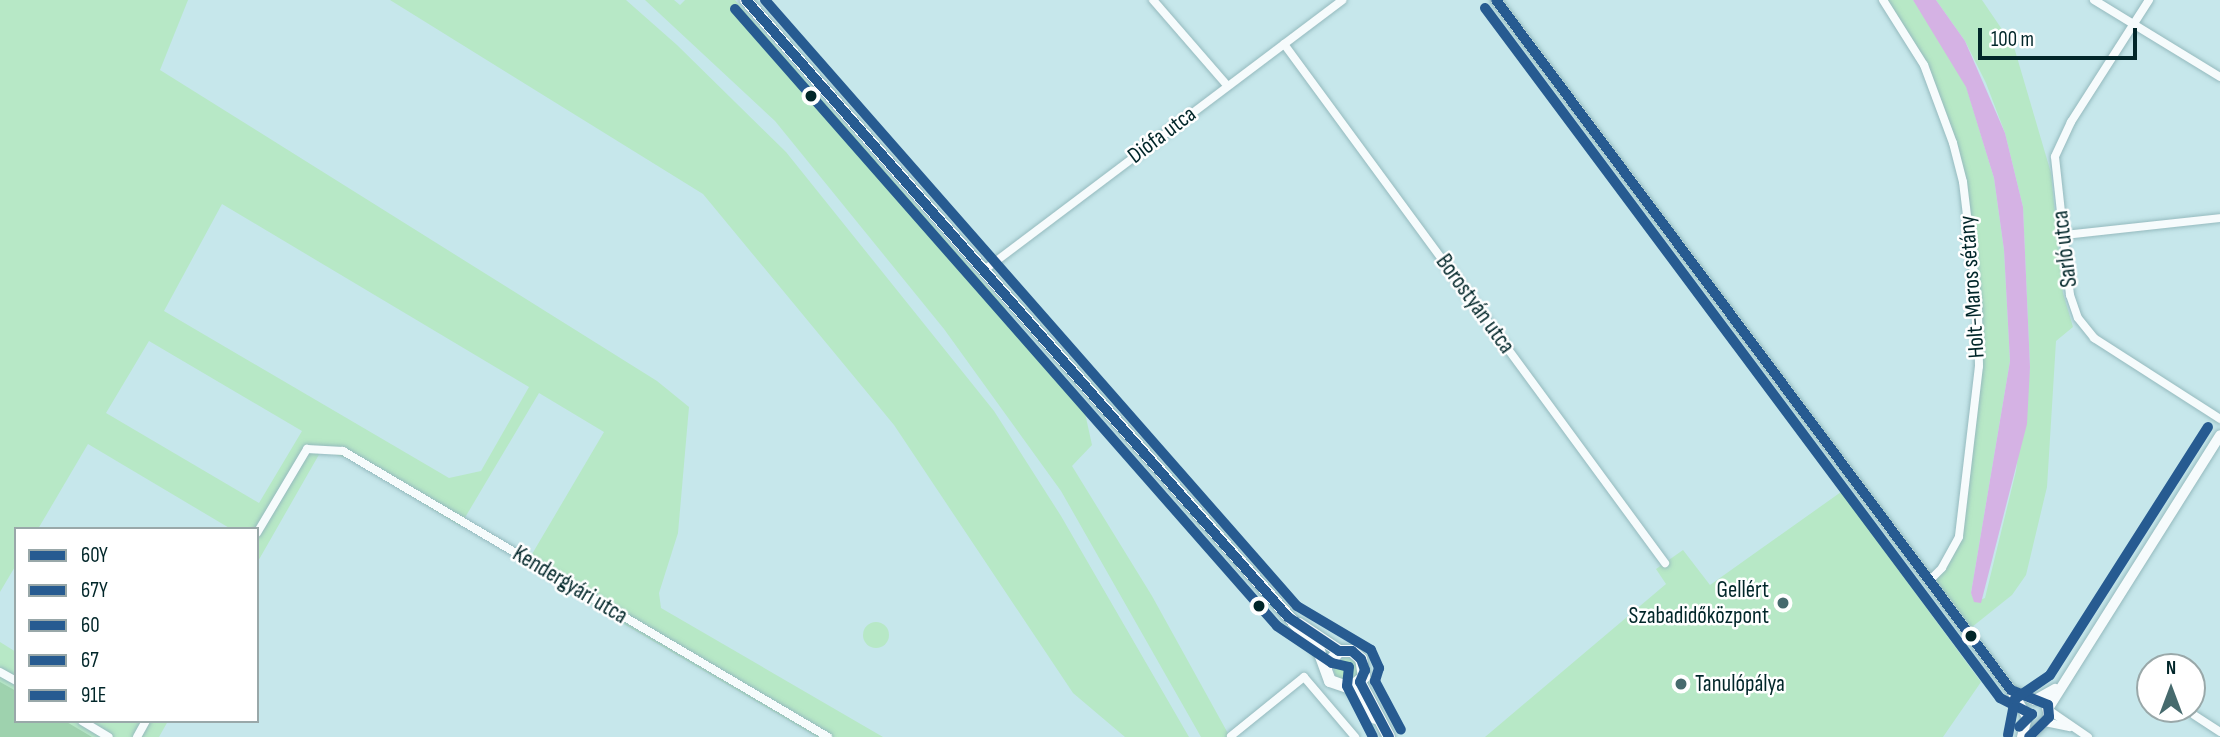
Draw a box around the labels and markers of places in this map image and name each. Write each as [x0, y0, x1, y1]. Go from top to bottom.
unlabelled marker [804, 89, 818, 103]
place label: Gellért Szabadidőközpont [1629, 576, 1769, 630]
marker: Gellért Szabadidőközpont [1775, 595, 1791, 611]
unlabelled marker [1252, 599, 1266, 613]
unlabelled marker [1964, 629, 1978, 643]
place label: Tanulópálya [1695, 670, 1785, 698]
marker: Tanulópálya [1673, 676, 1689, 692]

